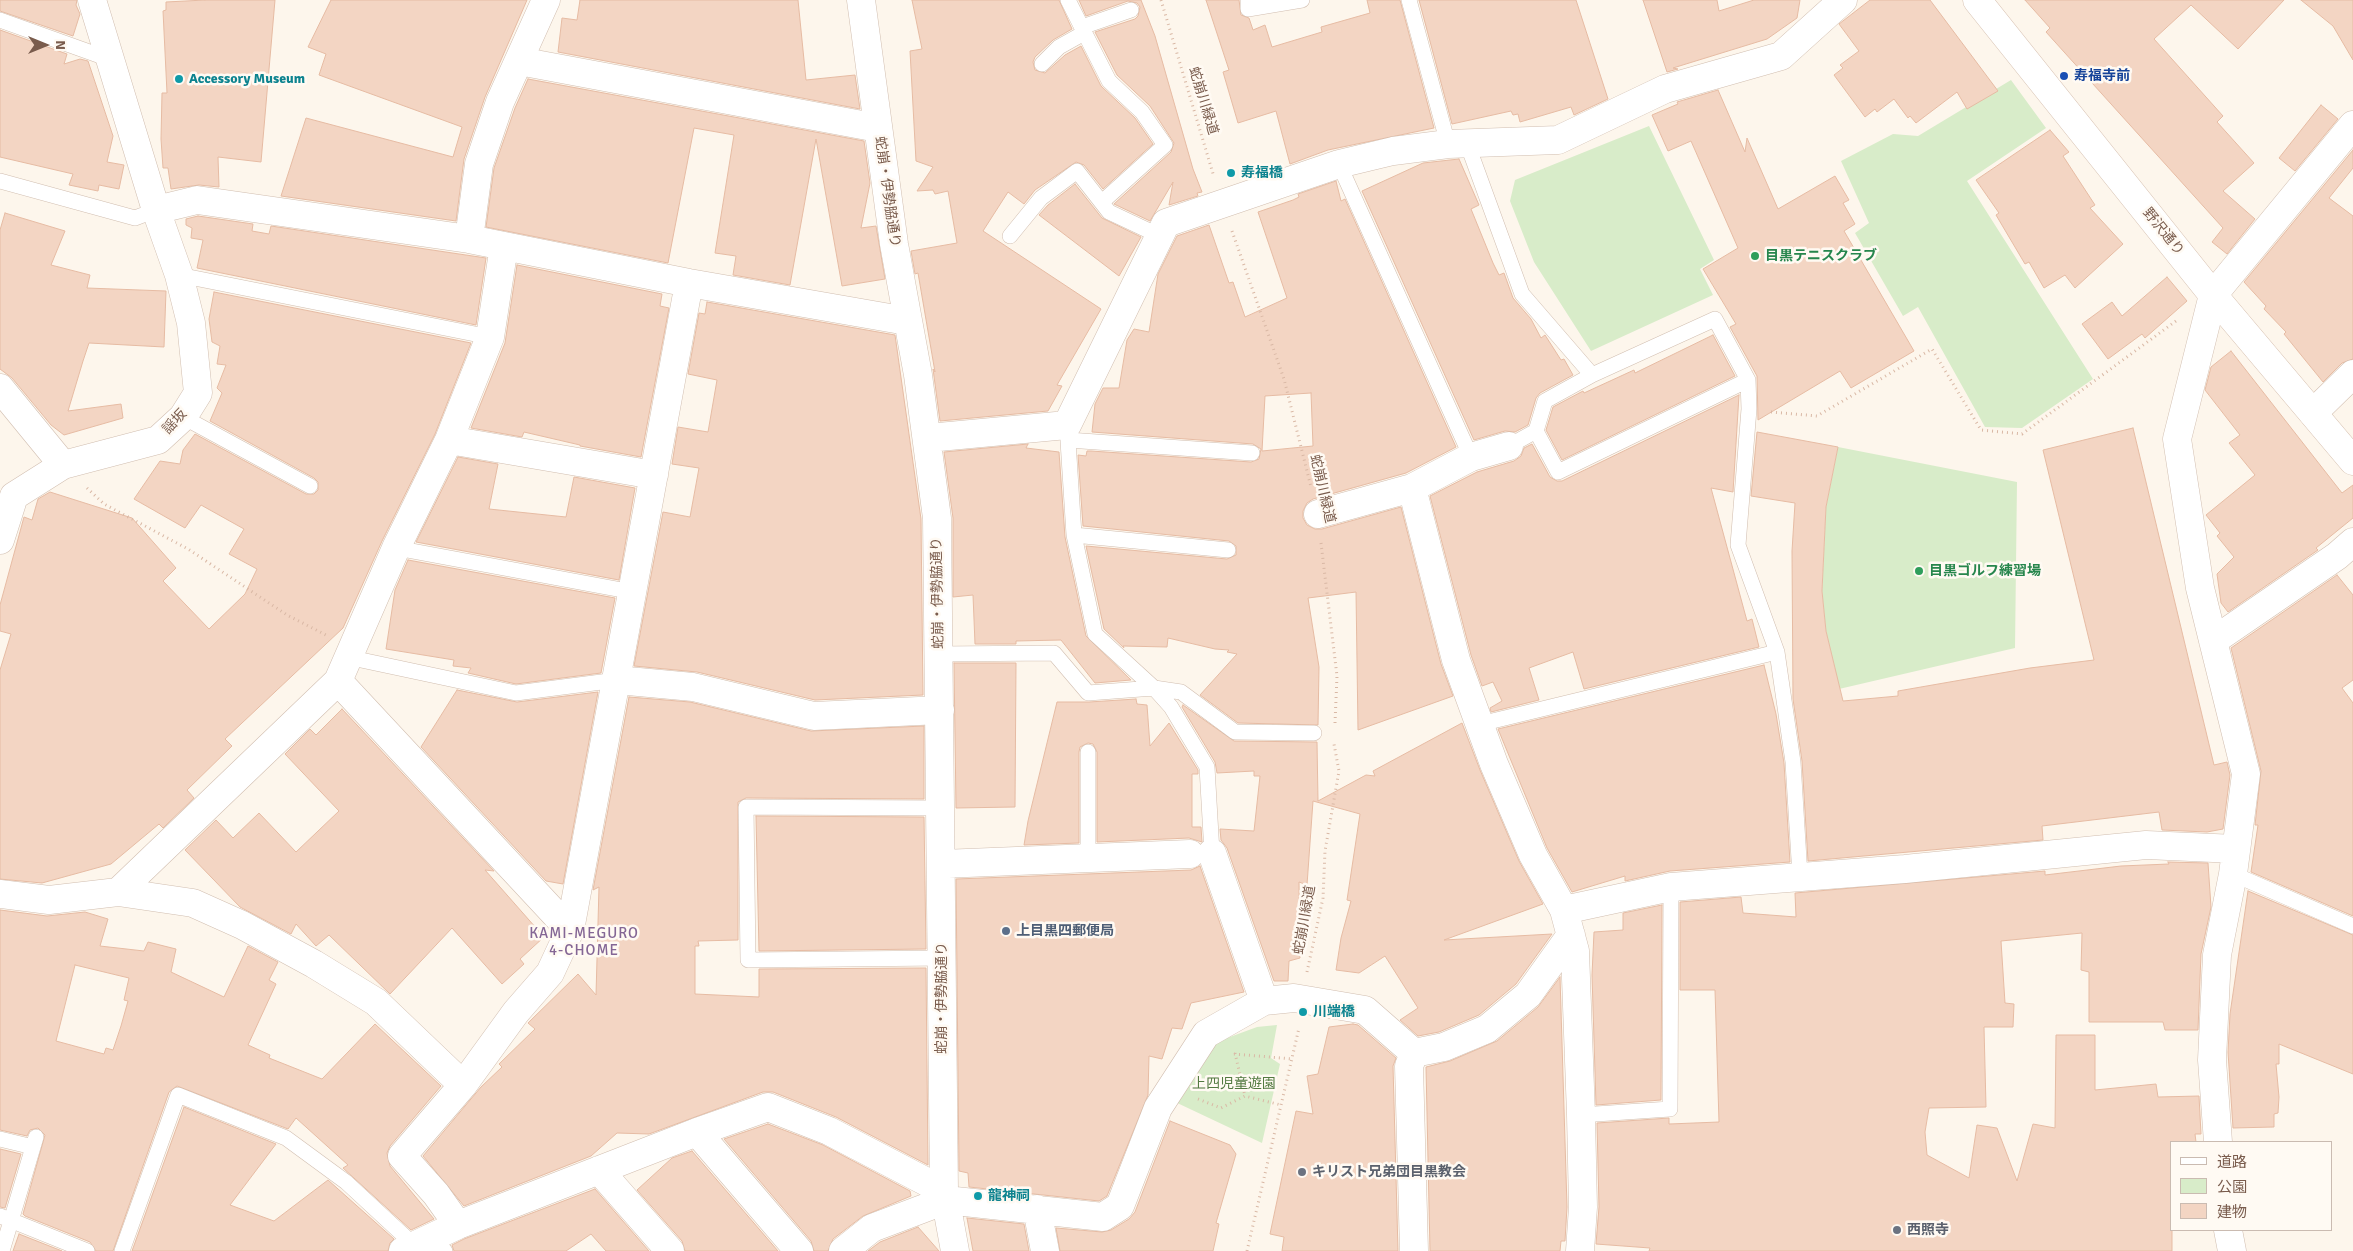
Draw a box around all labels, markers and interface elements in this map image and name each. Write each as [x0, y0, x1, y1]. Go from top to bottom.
north arrow [20, 20, 70, 70]
text: N [52, 40, 69, 50]
street label: 蛇崩川緑道 [1185, 65, 1221, 137]
place label: 寿福寺前 [2074, 68, 2130, 84]
marker: 寿福寺前 [2058, 70, 2070, 82]
place label: Accessory Museum [189, 71, 305, 87]
marker: Accessory Museum [173, 73, 185, 85]
street label: 蛇崩・伊勢脇通り [871, 135, 903, 249]
place label: 寿福橋 [1241, 165, 1283, 181]
marker: 寿福橋 [1225, 167, 1237, 179]
street label: 野沢通り [2139, 205, 2187, 259]
place label: 目黒テニスクラブ [1765, 248, 1877, 264]
marker: 目黒テニスクラブ [1749, 250, 1761, 262]
street label: 謡坂 [159, 406, 191, 438]
street label: 蛇崩川緑道 [1306, 453, 1338, 525]
street label: 蛇崩・伊勢脇通り [929, 537, 947, 649]
place label: 目黒ゴルフ練習場 [1929, 563, 2041, 579]
marker: 目黒ゴルフ練習場 [1913, 565, 1925, 577]
street label: 蛇崩川緑道 [1291, 884, 1319, 956]
place label: 上目黒四郵便局 [1016, 923, 1114, 939]
district label: KAMI-MEGURO 4-CHOME [528, 925, 640, 960]
marker: 上目黒四郵便局 [1000, 925, 1012, 937]
street label: 蛇崩・伊勢脇通り [934, 942, 950, 1054]
place label: 川端橋 [1313, 1004, 1355, 1020]
marker: 川端橋 [1297, 1006, 1309, 1018]
park label: 上四児童遊園 [1192, 1076, 1276, 1092]
legend [2170, 1141, 2333, 1231]
text: 道路 [2217, 1153, 2247, 1171]
place label: キリスト兄弟団目黒教会 [1312, 1164, 1466, 1180]
marker: キリスト兄弟団目黒教会 [1296, 1166, 1308, 1178]
text: 公園 [2217, 1178, 2247, 1196]
place label: 龍神祠 [988, 1188, 1030, 1204]
marker: 龍神祠 [972, 1190, 984, 1202]
text: 建物 [2217, 1203, 2247, 1221]
place label: 西照寺 [1907, 1222, 1949, 1238]
marker: 西照寺 [1891, 1224, 1903, 1236]

